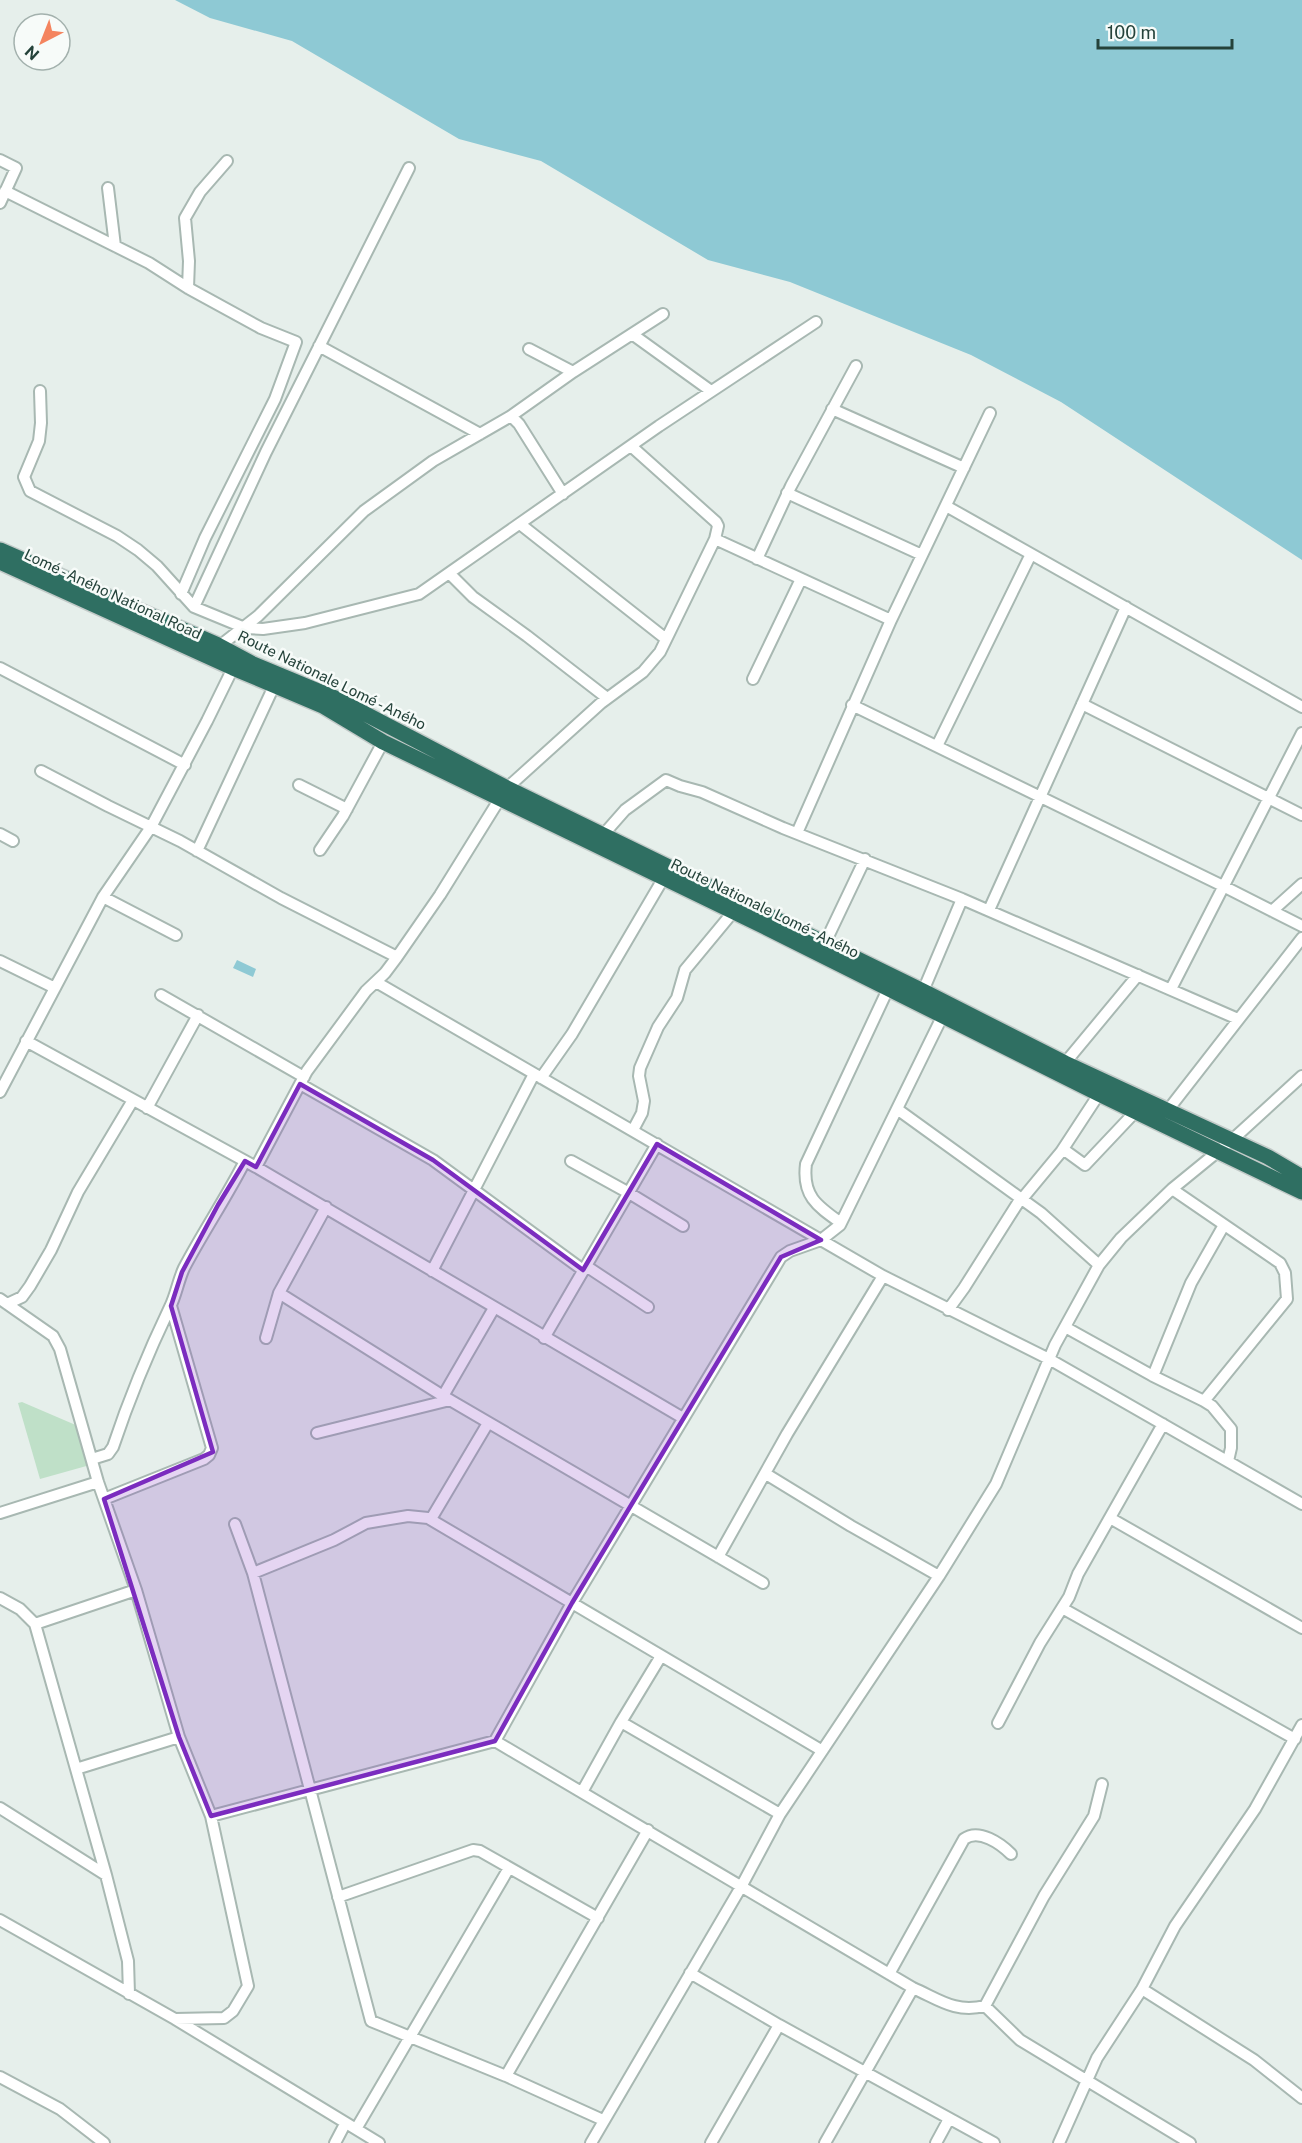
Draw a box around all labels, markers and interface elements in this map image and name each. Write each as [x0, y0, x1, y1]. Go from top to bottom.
north arrow [12, 12, 72, 72]
scale bar [1098, 12, 1232, 50]
text: 100 m [1107, 22, 1156, 43]
text: N [21, 42, 43, 64]
street label: Lomé - Aného National Road [22, 545, 204, 643]
street label: Route Nationale Lomé - Aného [235, 627, 429, 733]
street label: Route Nationale Lomé - Aného [668, 855, 862, 961]

